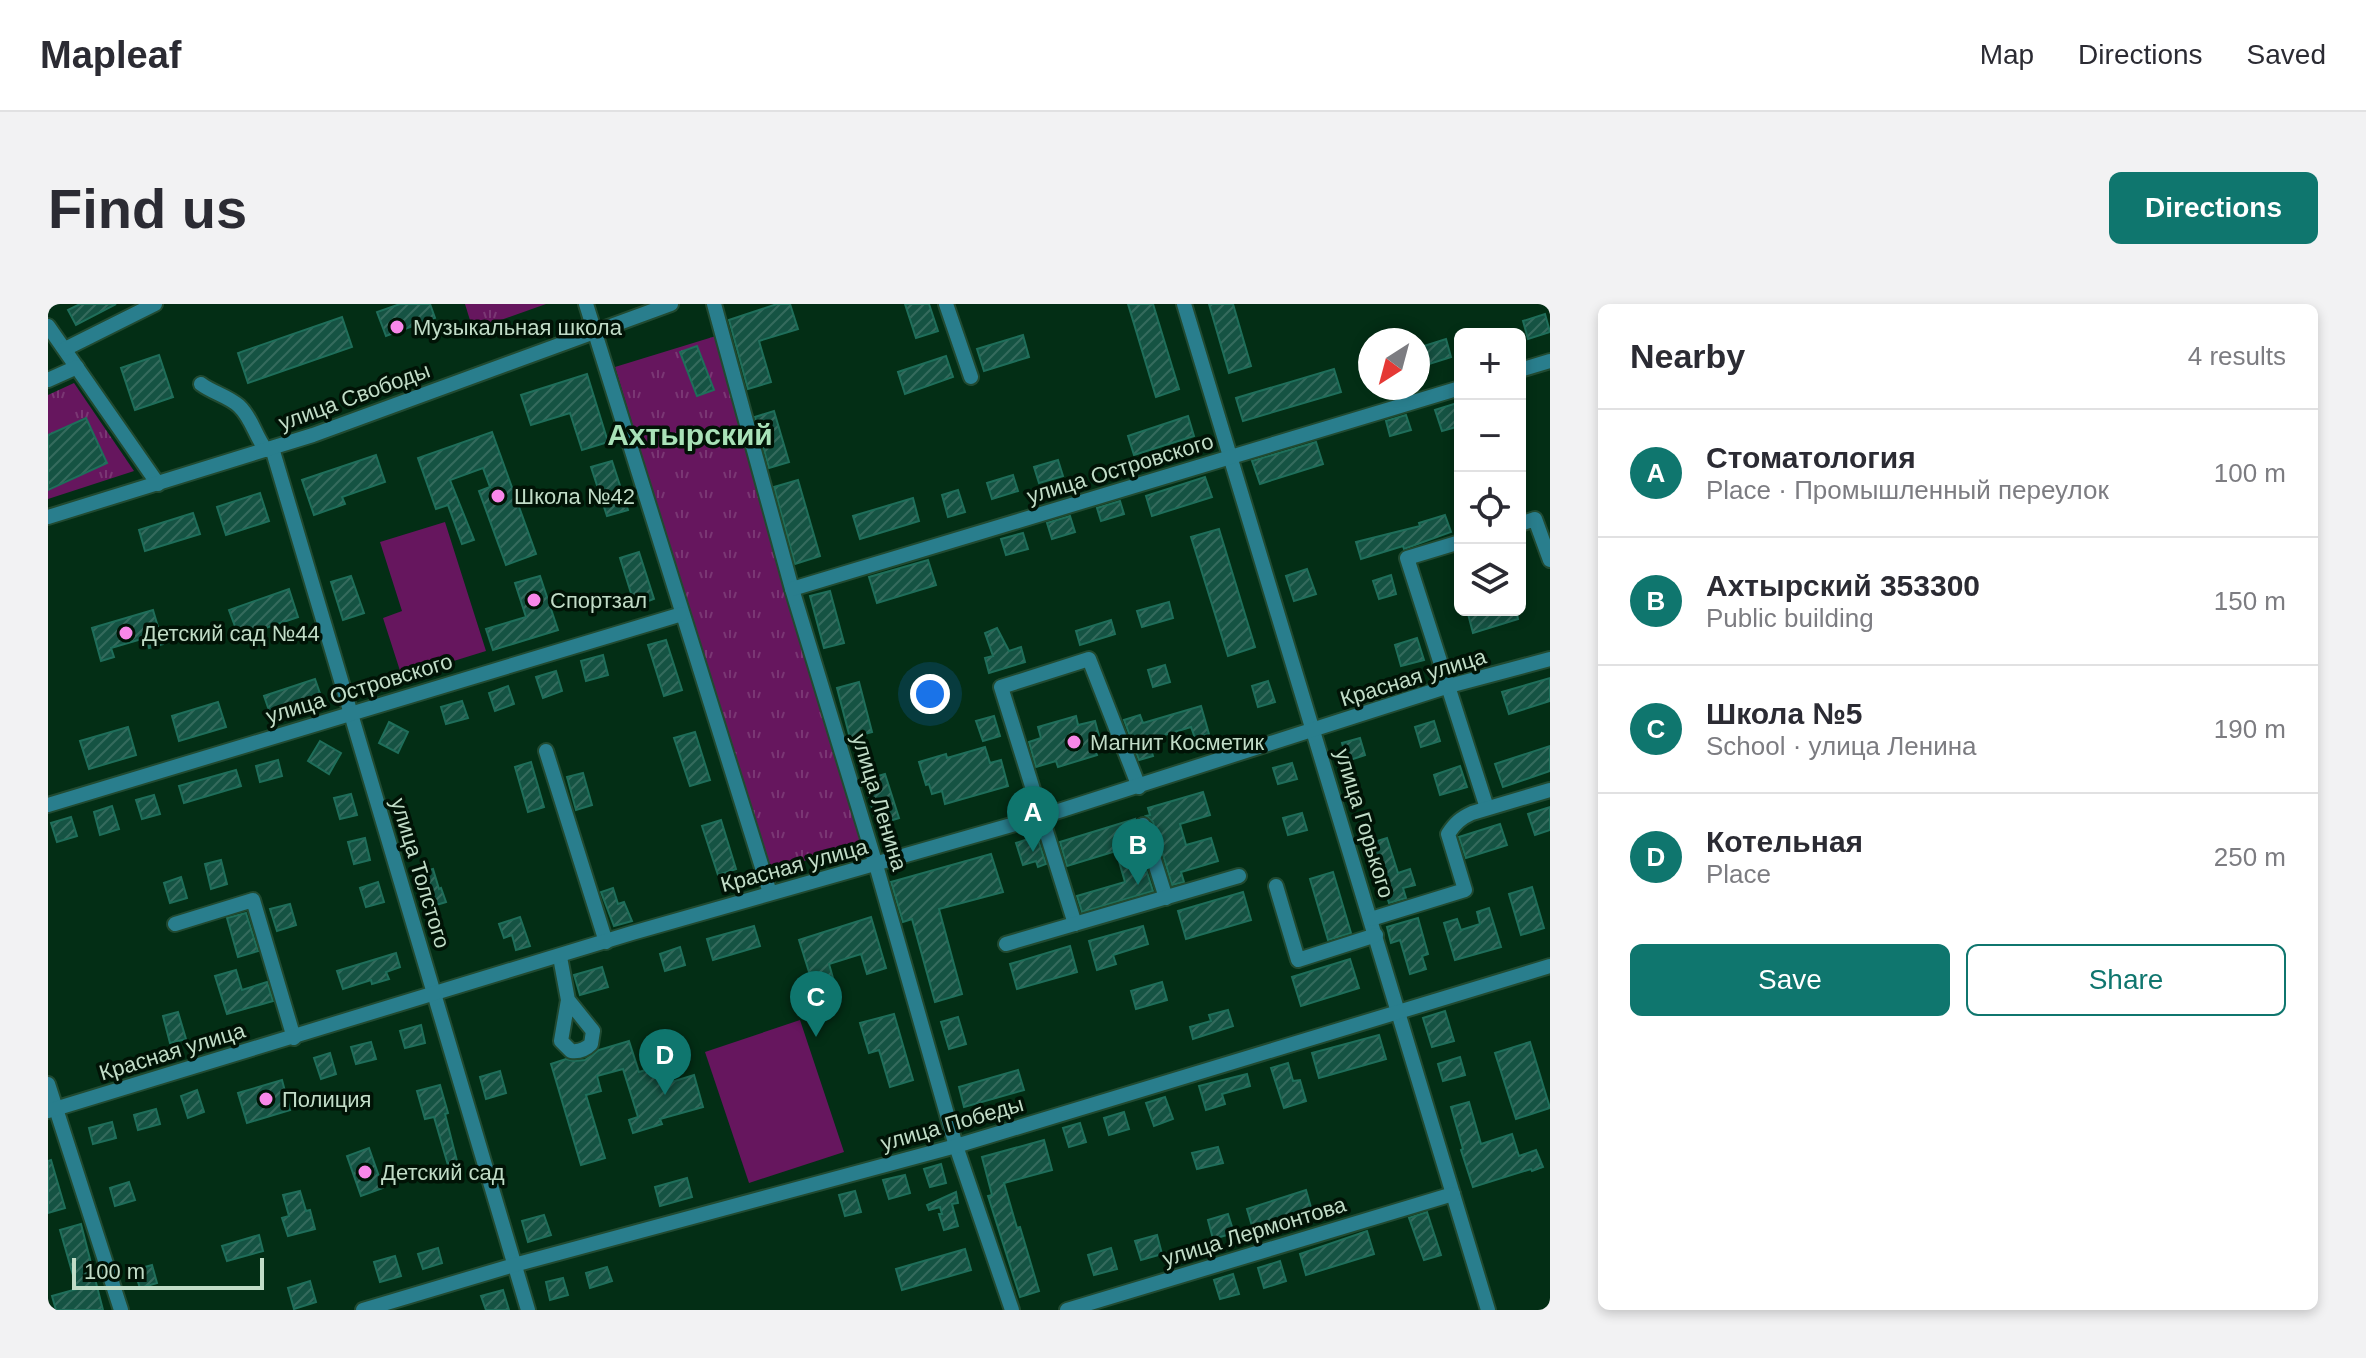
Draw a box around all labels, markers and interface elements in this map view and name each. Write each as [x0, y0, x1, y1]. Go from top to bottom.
text: Mapleaf [40, 34, 181, 76]
text: Map [1980, 39, 2034, 70]
text: Directions [2078, 39, 2203, 70]
text: Saved [2247, 39, 2326, 70]
button: Directions [2109, 172, 2318, 244]
text: Find us [48, 177, 247, 240]
place label: Музыкальная школа [413, 315, 623, 340]
marker: Музыкальная школа [388, 318, 406, 336]
north arrow [1358, 328, 1430, 400]
map controls [1454, 328, 1526, 616]
button: + [1454, 328, 1526, 400]
text: Nearby [1630, 337, 1745, 375]
text: 4 results [2188, 341, 2286, 371]
street label: улица Свободы [275, 358, 433, 435]
button: − [1454, 400, 1526, 472]
district label: Ахтырский [607, 418, 773, 451]
street label: улица Островского [1024, 428, 1216, 509]
text: Стоматология [1706, 441, 1916, 474]
text: A [1647, 458, 1665, 488]
text: 100 m [2214, 458, 2286, 488]
button: locate [1454, 472, 1526, 544]
text: Place · Промышленный переулок [1706, 475, 2109, 505]
place label: Школа №42 [514, 484, 635, 509]
marker: Школа №42 [489, 487, 507, 505]
button: layers [1454, 544, 1526, 616]
text: Ахтырский 353300 [1706, 569, 1980, 602]
text: B [1647, 586, 1665, 616]
text: 150 m [2214, 586, 2286, 616]
place label: Спортзал [550, 588, 647, 613]
marker: Спортзал [525, 591, 543, 609]
text: Public building [1706, 603, 1874, 633]
place label: Детский сад №44 [142, 621, 320, 646]
marker: Детский сад №44 [117, 624, 135, 642]
street label: Красная улица [1337, 643, 1490, 712]
street label: улица Островского [263, 648, 455, 729]
your location [910, 674, 950, 714]
text: Школа №5 [1706, 697, 1863, 730]
text: C [1647, 714, 1665, 744]
text: 190 m [2214, 714, 2286, 744]
place label: Магнит Косметик [1090, 730, 1265, 755]
street label: улица Ленина [847, 731, 912, 874]
text: School · улица Ленина [1706, 731, 1977, 761]
marker: Магнит Косметик [1065, 733, 1083, 751]
street label: улица Горького [1330, 745, 1399, 901]
pin: A [1007, 786, 1059, 852]
street label: улица Толстого [386, 795, 455, 951]
pin: B [1112, 819, 1164, 885]
text: Котельная [1706, 825, 1863, 858]
street label: Красная улица [718, 834, 871, 897]
text: D [1647, 842, 1665, 872]
text: 250 m [2214, 842, 2286, 872]
text: Place [1706, 859, 1771, 889]
button: Save [1630, 944, 1950, 1016]
button: Share [1966, 944, 2286, 1016]
pin: C [790, 971, 842, 1037]
street label: Красная улица [96, 1017, 249, 1086]
pin: D [639, 1029, 691, 1095]
place label: Полиция [282, 1087, 372, 1112]
marker: Полиция [257, 1090, 275, 1108]
street label: улица Победы [878, 1091, 1026, 1156]
place label: Детский сад [381, 1160, 505, 1185]
marker: Детский сад [356, 1163, 374, 1181]
street label: улица Лермонтова [1159, 1191, 1350, 1271]
scale bar [72, 1254, 264, 1290]
text: 100 m [84, 1259, 145, 1284]

